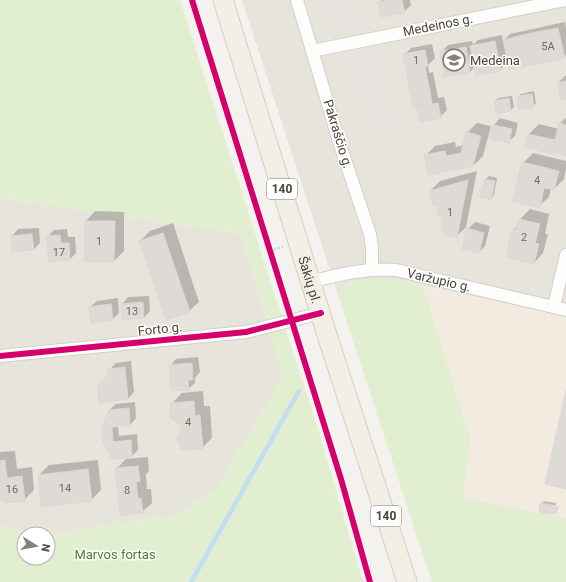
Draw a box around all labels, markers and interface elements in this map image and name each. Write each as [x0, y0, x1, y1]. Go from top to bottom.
street label: Medeinos g. [402, 11, 474, 39]
house number: 5A [541, 40, 556, 53]
school or university icon: Medeina [441, 47, 467, 73]
place label: Medeina [470, 53, 520, 68]
house number: 1 [413, 54, 419, 67]
street label: Pakraščio g. [320, 98, 356, 170]
house number: 4 [534, 174, 540, 187]
road number: 140 [267, 179, 297, 199]
house number: 1 [447, 206, 453, 219]
house number: 2 [521, 231, 527, 244]
house number: 1 [96, 235, 102, 248]
house number: 17 [53, 246, 65, 259]
street label: Šakių pl. [296, 254, 324, 305]
street label: Varžupio g. [406, 265, 472, 295]
house number: 13 [126, 305, 138, 318]
street label: Forto g. [137, 319, 183, 339]
house number: 4 [185, 416, 191, 429]
house number: 14 [59, 482, 71, 495]
house number: 16 [6, 483, 18, 496]
house number: 8 [124, 484, 130, 497]
road number: 140 [371, 506, 401, 526]
north arrow [16, 526, 56, 566]
text: N [38, 543, 52, 553]
park label: Marvos fortas [74, 547, 156, 562]

